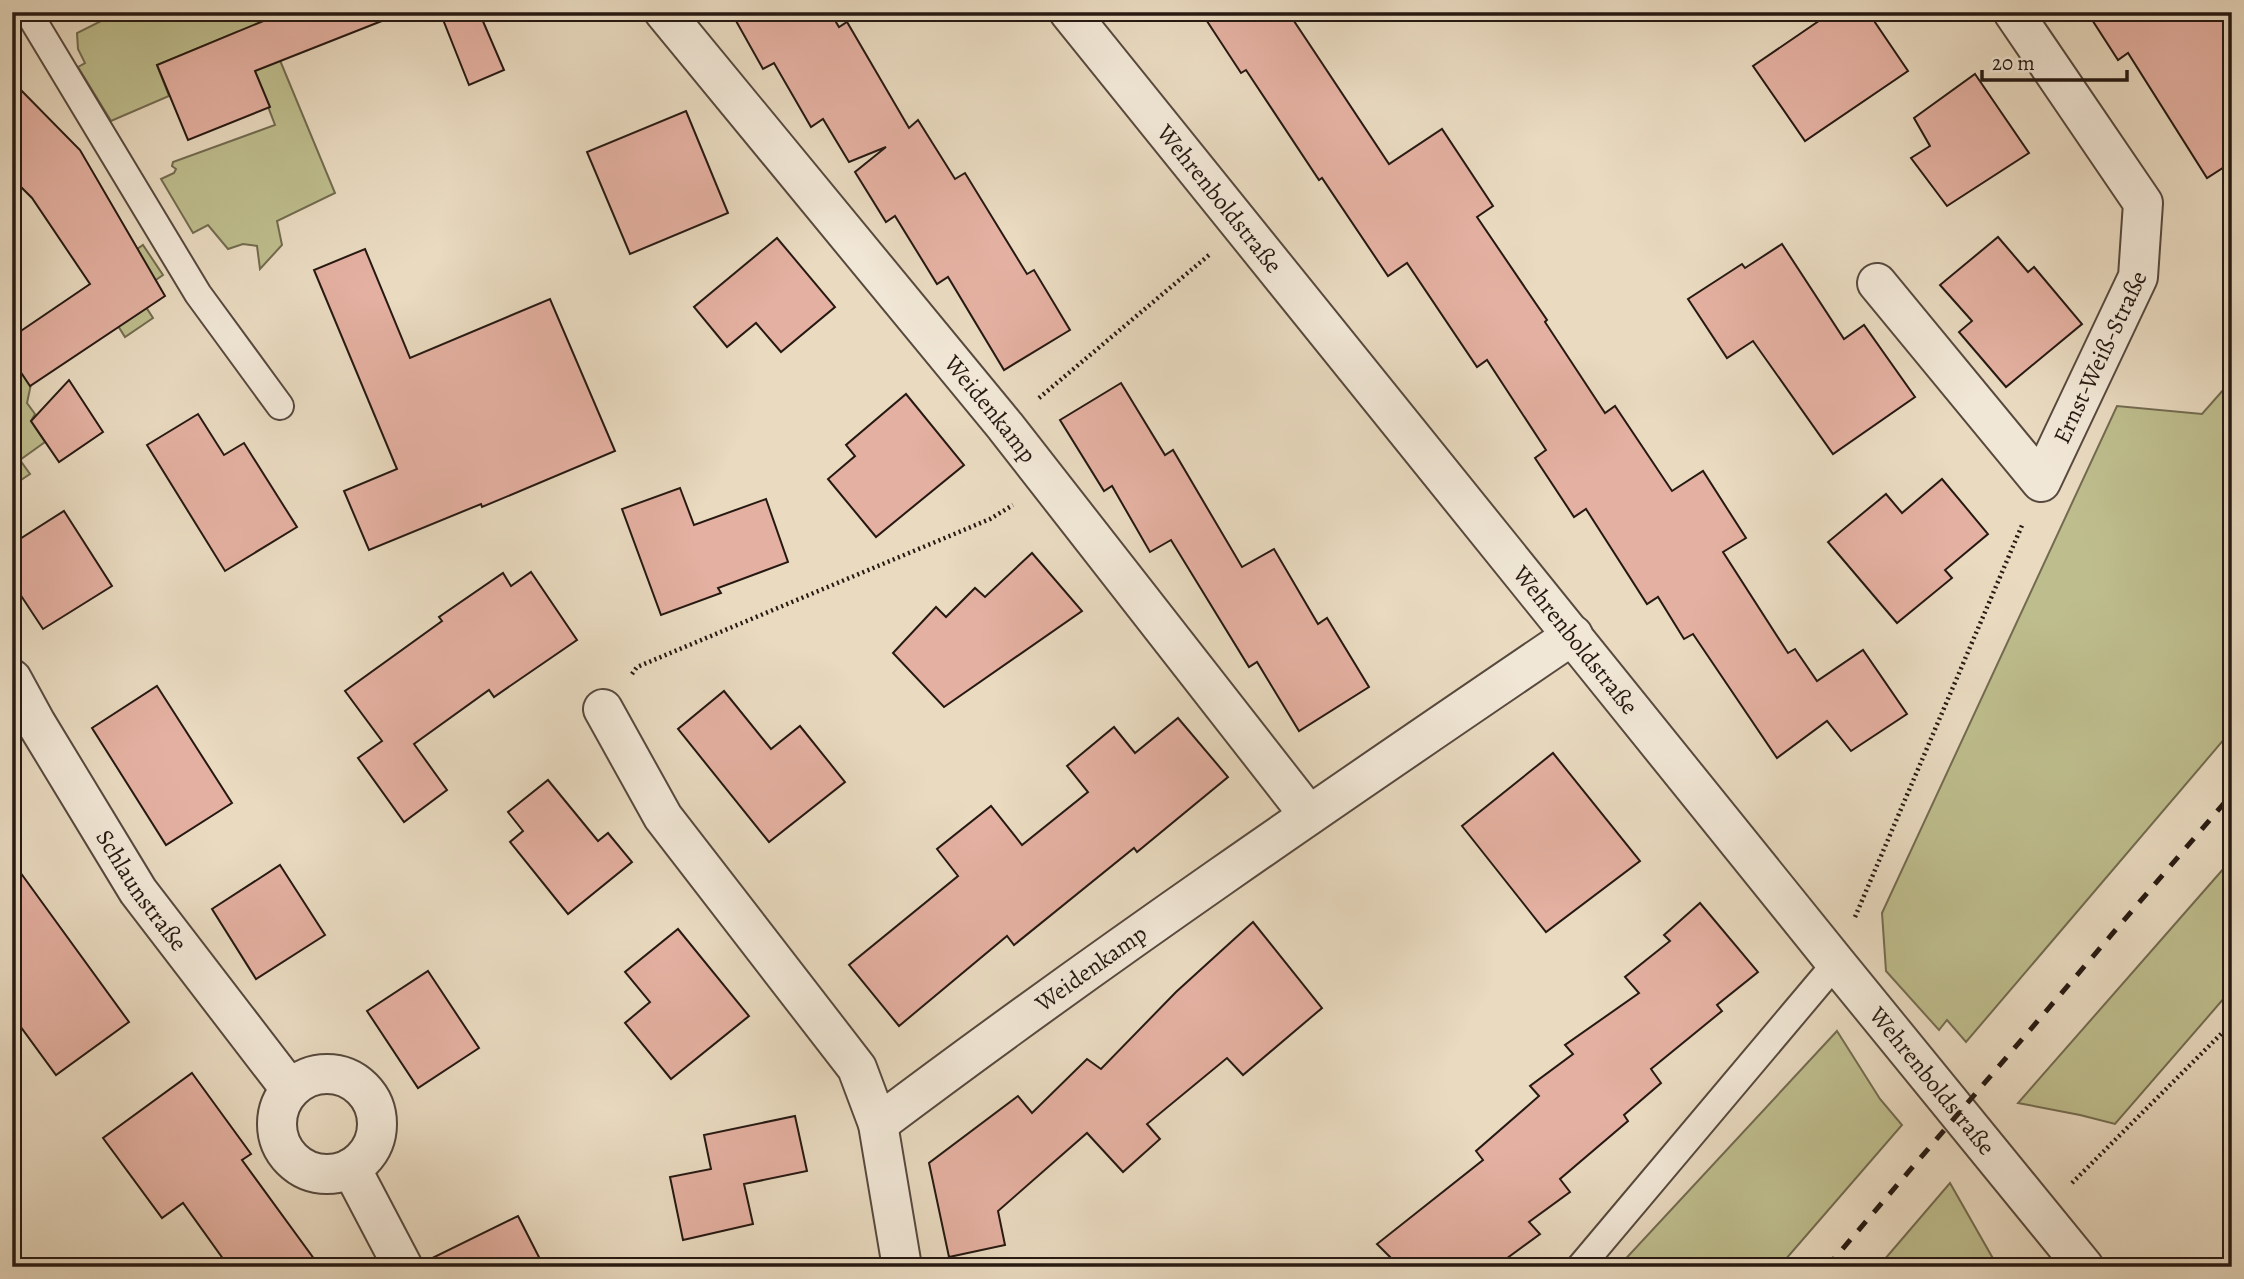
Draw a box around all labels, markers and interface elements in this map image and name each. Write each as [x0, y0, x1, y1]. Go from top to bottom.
scale bar [1982, 38, 2127, 82]
text: 20 m [1992, 49, 2035, 77]
street label: Wehrenboldstraße [1149, 117, 1289, 280]
street label: Ernst-Weiß-Straße [2045, 265, 2155, 449]
street label: Weidenkamp [936, 348, 1044, 470]
street label: Wehrenboldstraße [1505, 558, 1645, 721]
street label: Schlaunstraße [88, 824, 194, 958]
street label: Weidenkamp [1028, 917, 1153, 1020]
street label: Wehrenboldstraße [1861, 999, 2002, 1162]

